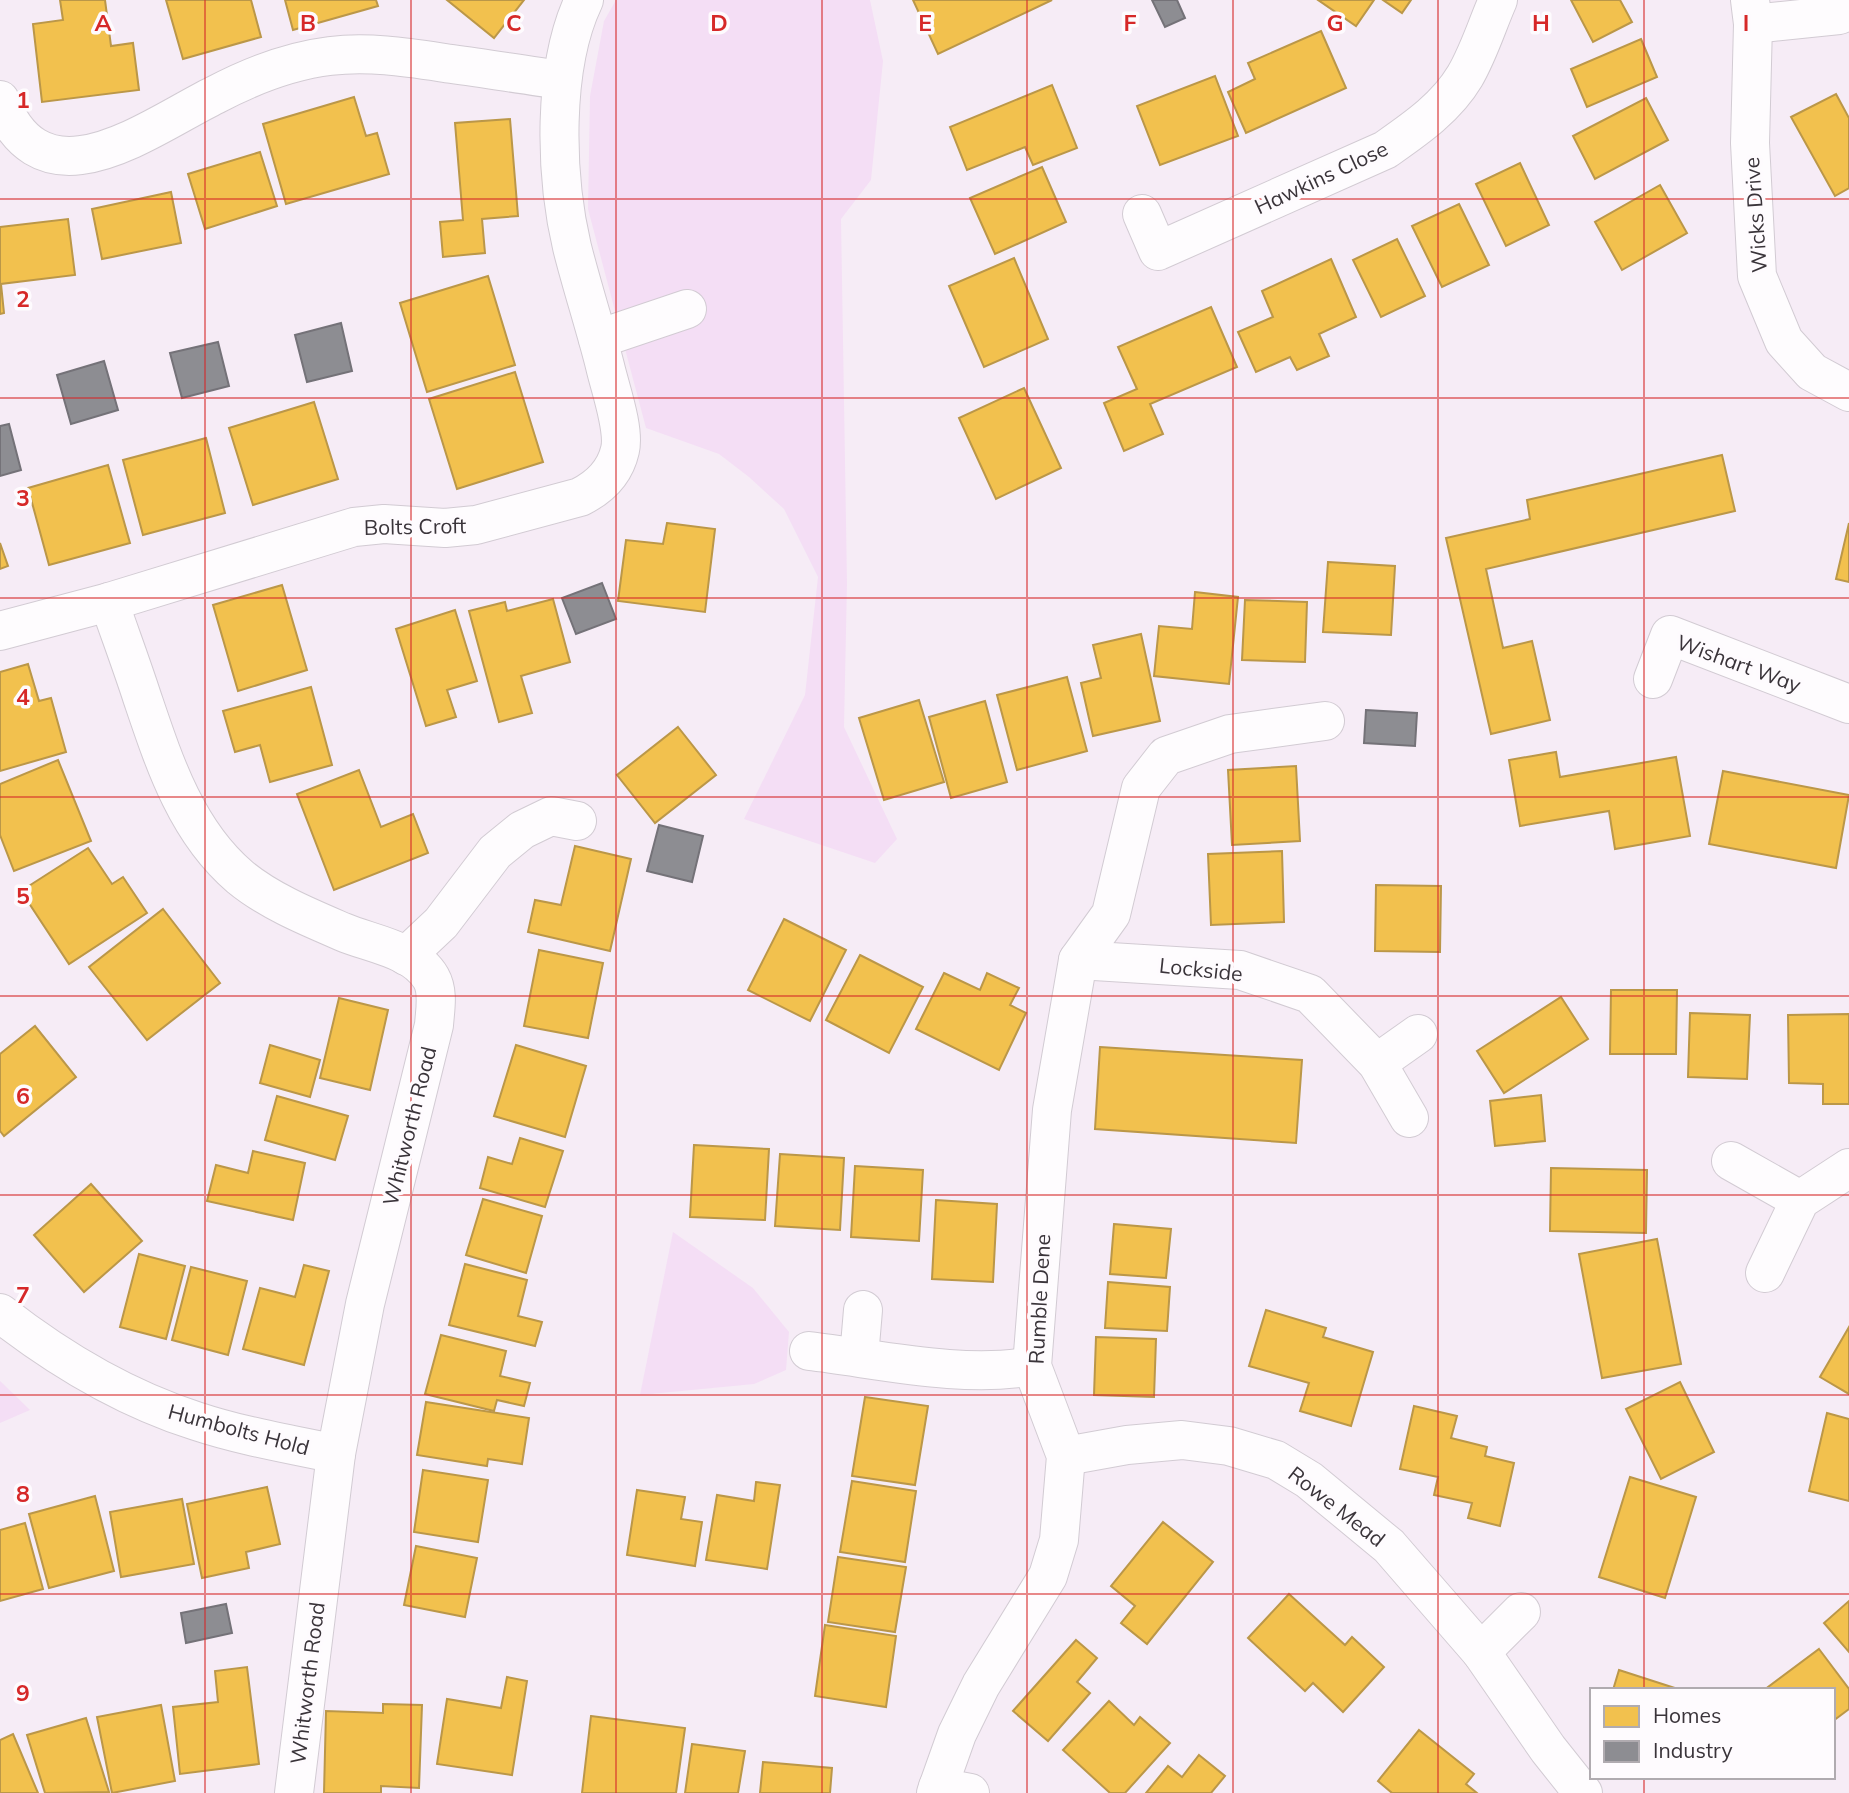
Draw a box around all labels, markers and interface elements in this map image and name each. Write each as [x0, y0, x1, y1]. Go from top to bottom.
text: A [94, 8, 112, 37]
text: B [300, 8, 316, 37]
text: C [506, 8, 522, 37]
text: D [710, 8, 728, 37]
text: E [918, 8, 932, 37]
text: F [1123, 8, 1137, 37]
text: G [1326, 8, 1344, 37]
text: H [1532, 8, 1550, 37]
text: I [1743, 8, 1749, 37]
text: 1 [16, 85, 30, 114]
street label: Hawkins Close [1250, 135, 1392, 219]
street label: Wicks Drive [1738, 156, 1772, 274]
text: 2 [16, 284, 30, 313]
text: 3 [16, 483, 30, 512]
street label: Bolts Croft [364, 512, 466, 540]
street label: Wishart Way [1673, 628, 1805, 698]
text: 4 [16, 682, 30, 711]
text: 5 [16, 881, 30, 910]
street label: Lockside [1158, 952, 1244, 986]
street label: Whitworth Road [377, 1044, 441, 1208]
text: 6 [16, 1081, 30, 1110]
street label: Rumble Dene [1023, 1233, 1055, 1365]
text: 7 [16, 1280, 30, 1309]
street label: Humbolts Hold [166, 1398, 312, 1460]
street label: Rowe Mead [1283, 1460, 1391, 1552]
text: 8 [16, 1479, 30, 1508]
street label: Whitworth Road [284, 1601, 330, 1765]
text: 9 [16, 1678, 30, 1707]
legend [1590, 1688, 1835, 1779]
text: Homes [1653, 1702, 1721, 1728]
text: Industry [1653, 1737, 1733, 1763]

